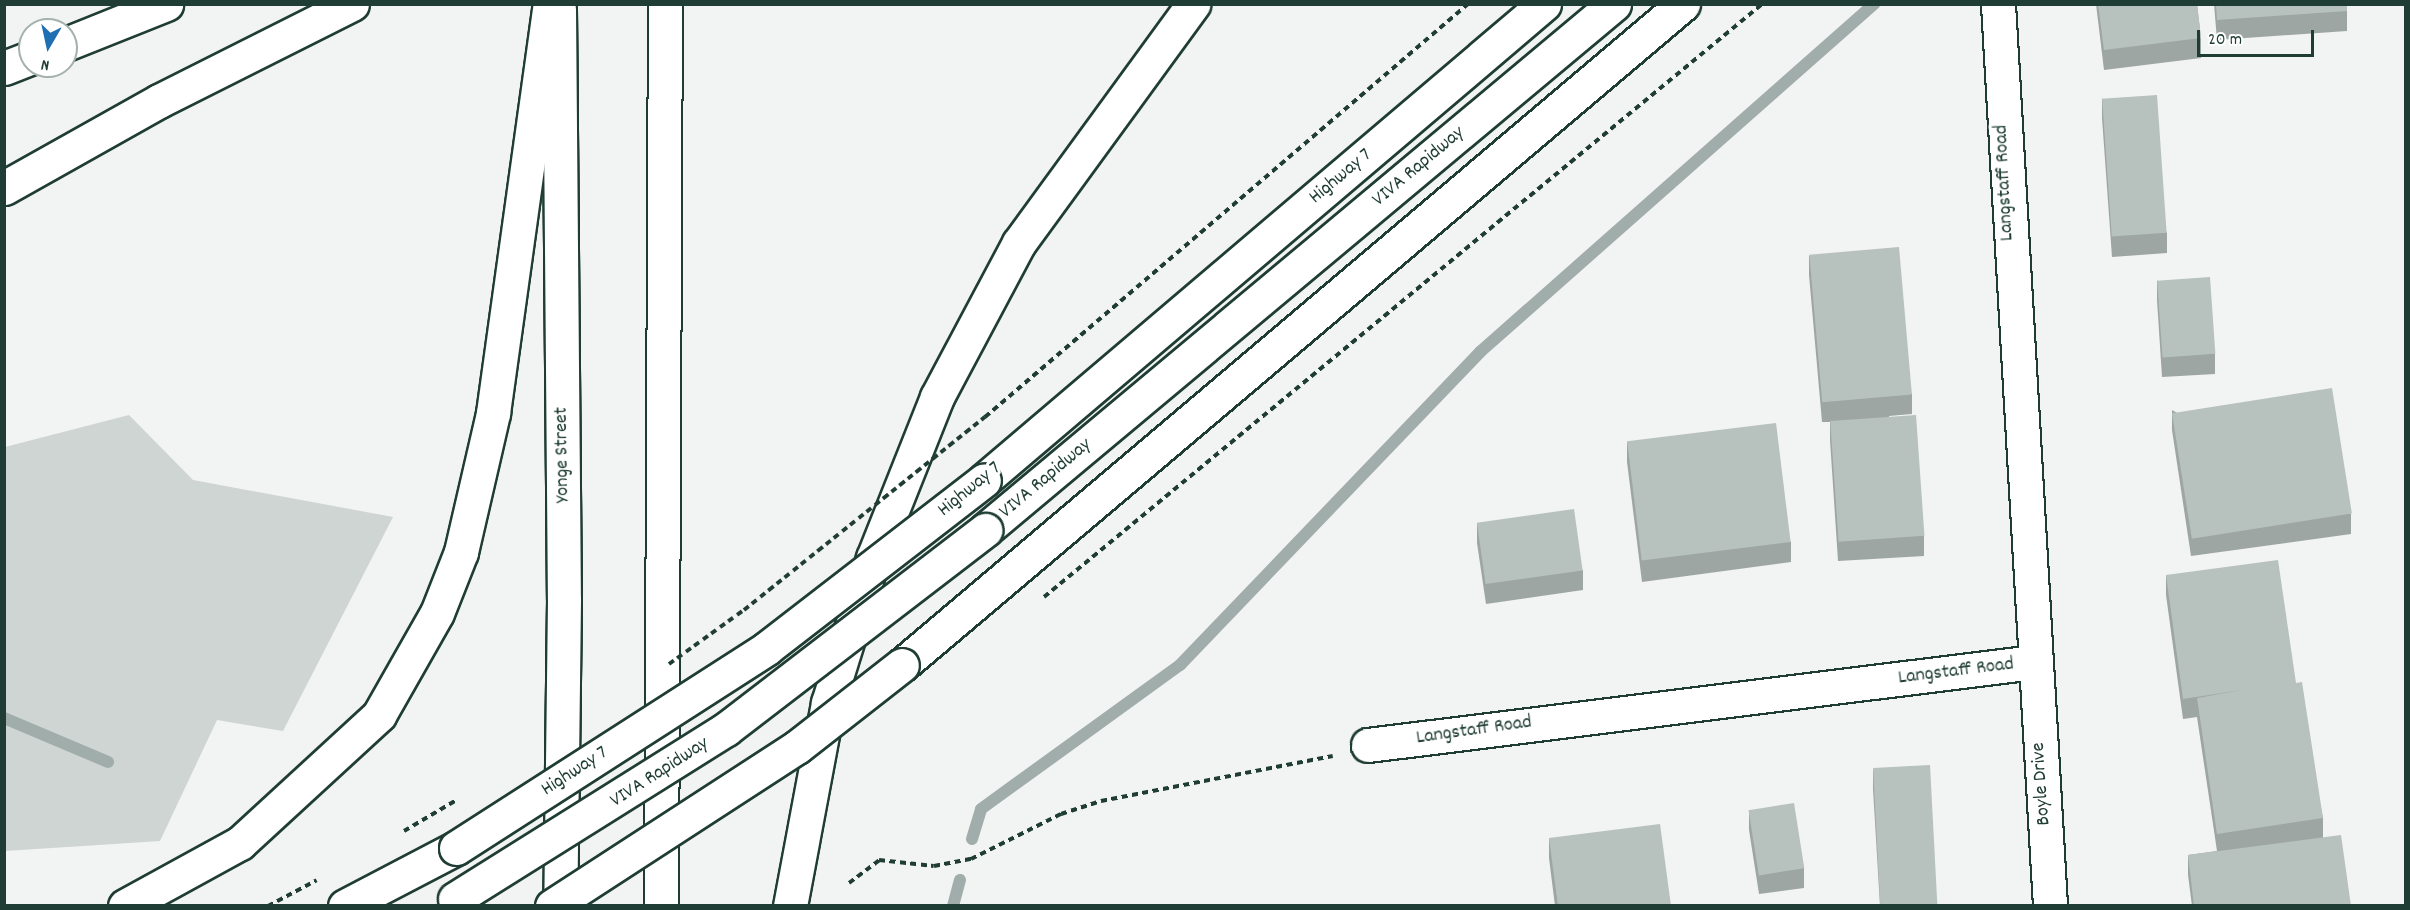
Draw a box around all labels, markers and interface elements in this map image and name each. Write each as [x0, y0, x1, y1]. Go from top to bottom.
north arrow [18, 18, 78, 78]
scale bar [2200, 18, 2317, 56]
text: 20 m [2208, 28, 2242, 53]
text: N [40, 52, 51, 76]
street label: VIVA Rapidway [1368, 122, 1470, 212]
street label: Langstaff Road [1990, 124, 2020, 242]
street label: Highway 7 [1305, 144, 1377, 210]
street label: Yonge Street [550, 407, 576, 503]
street label: VIVA Rapidway [995, 434, 1097, 524]
street label: Highway 7 [934, 457, 1006, 523]
street label: Langstaff Road [1897, 653, 2015, 691]
street label: Langstaff Road [1415, 711, 1533, 751]
street label: VIVA Rapidway [606, 732, 714, 814]
street label: Highway 7 [537, 742, 613, 802]
street label: Boyle Drive [2027, 742, 2057, 826]

